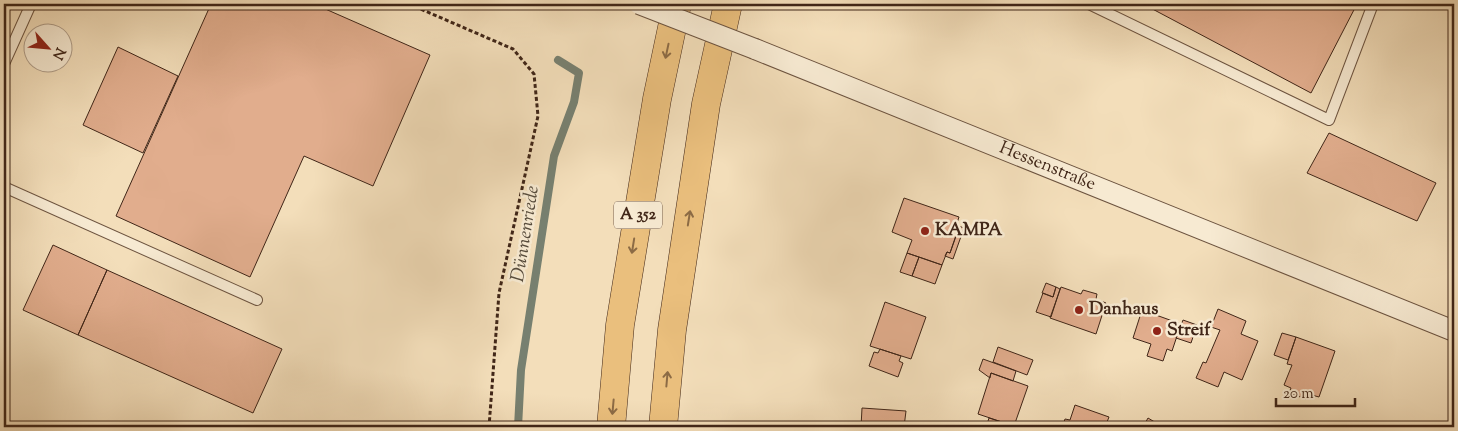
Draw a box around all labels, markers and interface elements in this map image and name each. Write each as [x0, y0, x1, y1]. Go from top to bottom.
north arrow [22, 22, 72, 72]
text: N [46, 43, 69, 63]
one-way arrow [662, 43, 671, 59]
street label: Hessenstraße [995, 136, 1099, 198]
water label: Dünnenriede [505, 183, 547, 284]
road number: A 352 [614, 202, 662, 228]
one-way arrow [684, 210, 694, 226]
place label: KAMPA [935, 218, 1003, 244]
marker: KAMPA [919, 225, 931, 237]
one-way arrow [628, 238, 638, 254]
place label: Danhaus [1089, 297, 1158, 323]
marker: Danhaus [1073, 304, 1085, 316]
place label: Streif [1167, 318, 1212, 344]
marker: Streif [1151, 325, 1163, 337]
one-way arrow [662, 371, 672, 387]
scale bar [1276, 376, 1354, 408]
text: 20 m [1283, 384, 1314, 405]
one-way arrow [608, 399, 617, 415]

